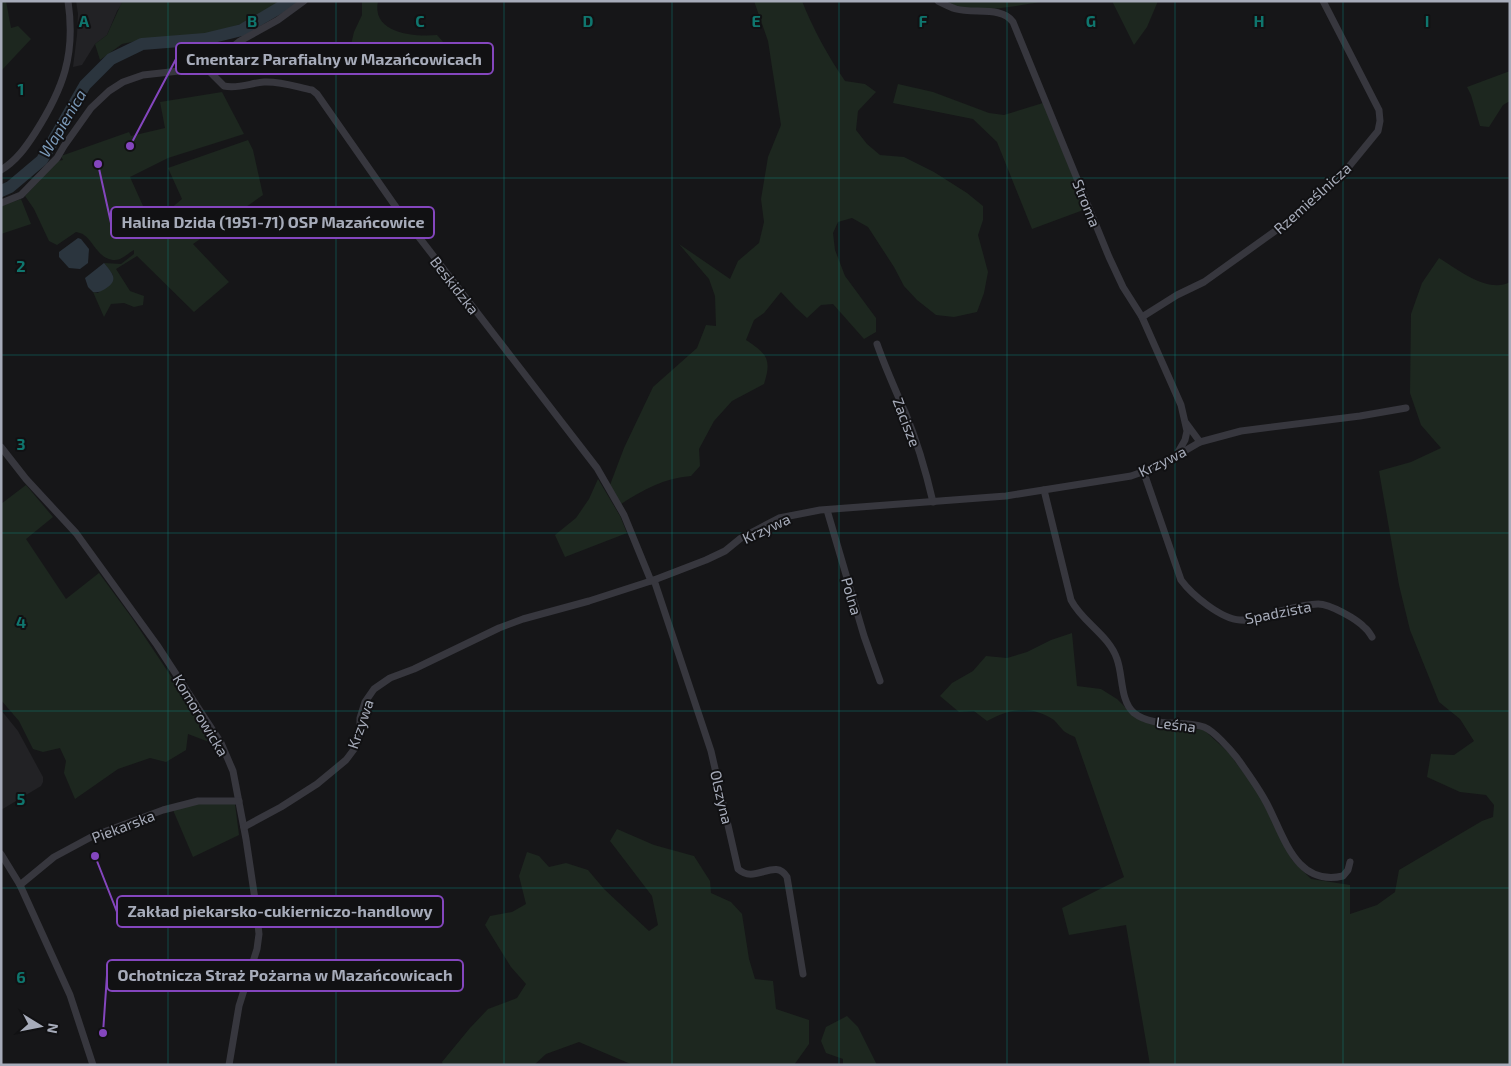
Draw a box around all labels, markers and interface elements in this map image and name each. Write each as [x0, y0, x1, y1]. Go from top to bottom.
text: A [79, 11, 90, 30]
text: B [247, 11, 257, 30]
text: C [415, 11, 425, 30]
text: D [583, 11, 594, 30]
text: E [751, 11, 761, 30]
text: F [919, 11, 928, 30]
text: G [1086, 11, 1096, 30]
text: H [1253, 11, 1265, 30]
text: I [1425, 11, 1429, 30]
callout: Cmentarz Parafialny w Mazańcowicach [176, 43, 493, 74]
text: Cmentarz Parafialny w Mazańcowicach [186, 49, 482, 69]
text: 1 [18, 79, 24, 98]
water label: Wapienica [34, 86, 90, 160]
street label: Rzemieślnicza [1270, 159, 1354, 237]
street label: Stroma [1069, 177, 1105, 229]
callout: Halina Dzida (1951-71) OSP Mazańcowice [111, 207, 434, 238]
text: Halina Dzida (1951-71) OSP Mazańcowice [121, 212, 425, 231]
street label: Beskidzka [427, 252, 483, 318]
text: 2 [16, 256, 26, 275]
street label: Zacisze [889, 395, 925, 449]
text: 3 [16, 434, 26, 453]
street label: Krzywa [1135, 442, 1189, 480]
street label: Krzywa [739, 509, 793, 547]
street label: Polna [838, 575, 866, 617]
street label: Spadzista [1243, 597, 1313, 627]
text: 4 [16, 612, 26, 631]
street label: Komorowicka [169, 671, 233, 759]
street label: Krzywa [343, 697, 377, 751]
street label: Leśna [1155, 713, 1197, 735]
street label: Olszyna [707, 768, 737, 826]
text: 5 [17, 789, 26, 808]
street label: Piekarska [89, 806, 157, 846]
callout: Zakład piekarsko-cukierniczo-handlowy [117, 896, 443, 927]
text: Zakład piekarsko-cukierniczo-handlowy [127, 901, 433, 921]
callout: Ochotnicza Straż Pożarna w Mazańcowicach [107, 960, 463, 991]
text: Ochotnicza Straż Pożarna w Mazańcowicach [117, 965, 453, 984]
text: 6 [16, 967, 26, 986]
north arrow [15, 1001, 65, 1051]
text: N [44, 1022, 63, 1035]

